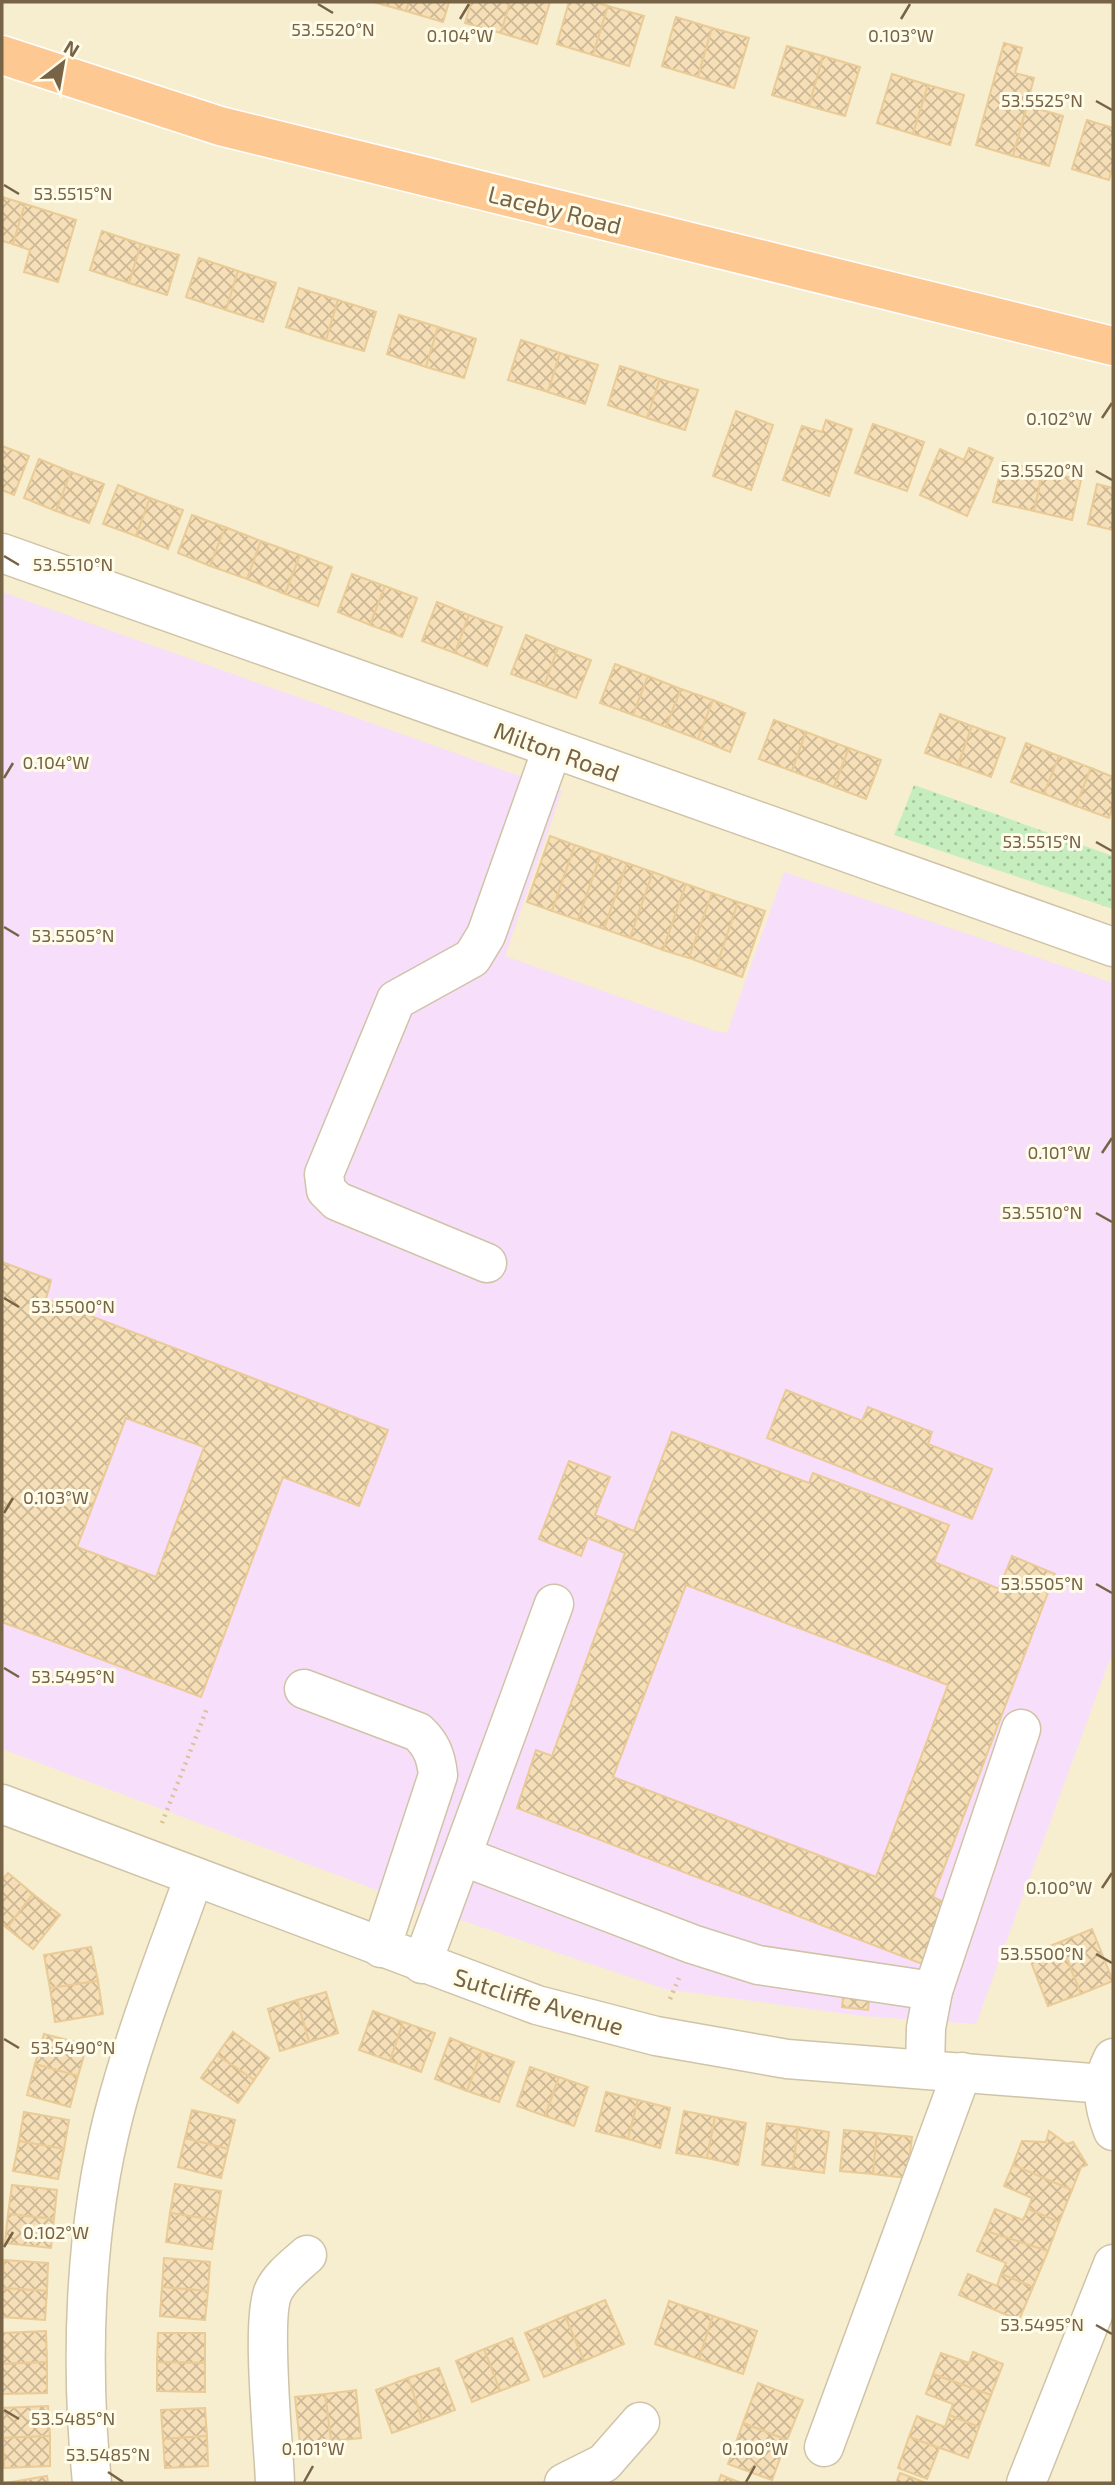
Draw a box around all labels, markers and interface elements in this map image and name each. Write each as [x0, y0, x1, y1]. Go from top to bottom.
text: 53.5520°N [291, 18, 375, 40]
text: 0.104°W [427, 24, 493, 46]
text: 0.103°W [868, 24, 934, 46]
north arrow [28, 28, 98, 98]
text: N [60, 35, 84, 61]
text: 53.5525°N [1001, 89, 1083, 111]
street label: Laceby Road [485, 178, 625, 240]
text: 53.5515°N [33, 182, 113, 204]
text: 0.102°W [1026, 407, 1092, 429]
text: 53.5520°N [1000, 459, 1084, 481]
text: 53.5510°N [33, 553, 113, 575]
street label: Milton Road [490, 715, 624, 787]
text: 0.104°W [23, 751, 89, 773]
text: 53.5515°N [1002, 830, 1082, 852]
text: 53.5505°N [32, 924, 114, 946]
text: 0.101°W [1028, 1141, 1090, 1163]
text: 53.5510°N [1002, 1201, 1082, 1223]
text: 53.5500°N [31, 1295, 115, 1317]
text: 0.103°W [23, 1486, 89, 1508]
text: 53.5505°N [1001, 1572, 1083, 1594]
text: 53.5495°N [31, 1665, 115, 1687]
text: 0.100°W [1026, 1876, 1092, 1898]
text: 53.5500°N [1000, 1942, 1084, 1964]
street label: Sutcliffe Avenue [451, 1961, 627, 2041]
text: 53.5490°N [31, 2036, 115, 2058]
text: 0.102°W [23, 2221, 89, 2243]
text: 53.5495°N [1000, 2313, 1084, 2335]
text: 53.5485°N [31, 2407, 115, 2429]
text: 0.101°W [282, 2437, 344, 2459]
text: 0.100°W [722, 2437, 788, 2459]
text: 53.5485°N [66, 2443, 150, 2465]

